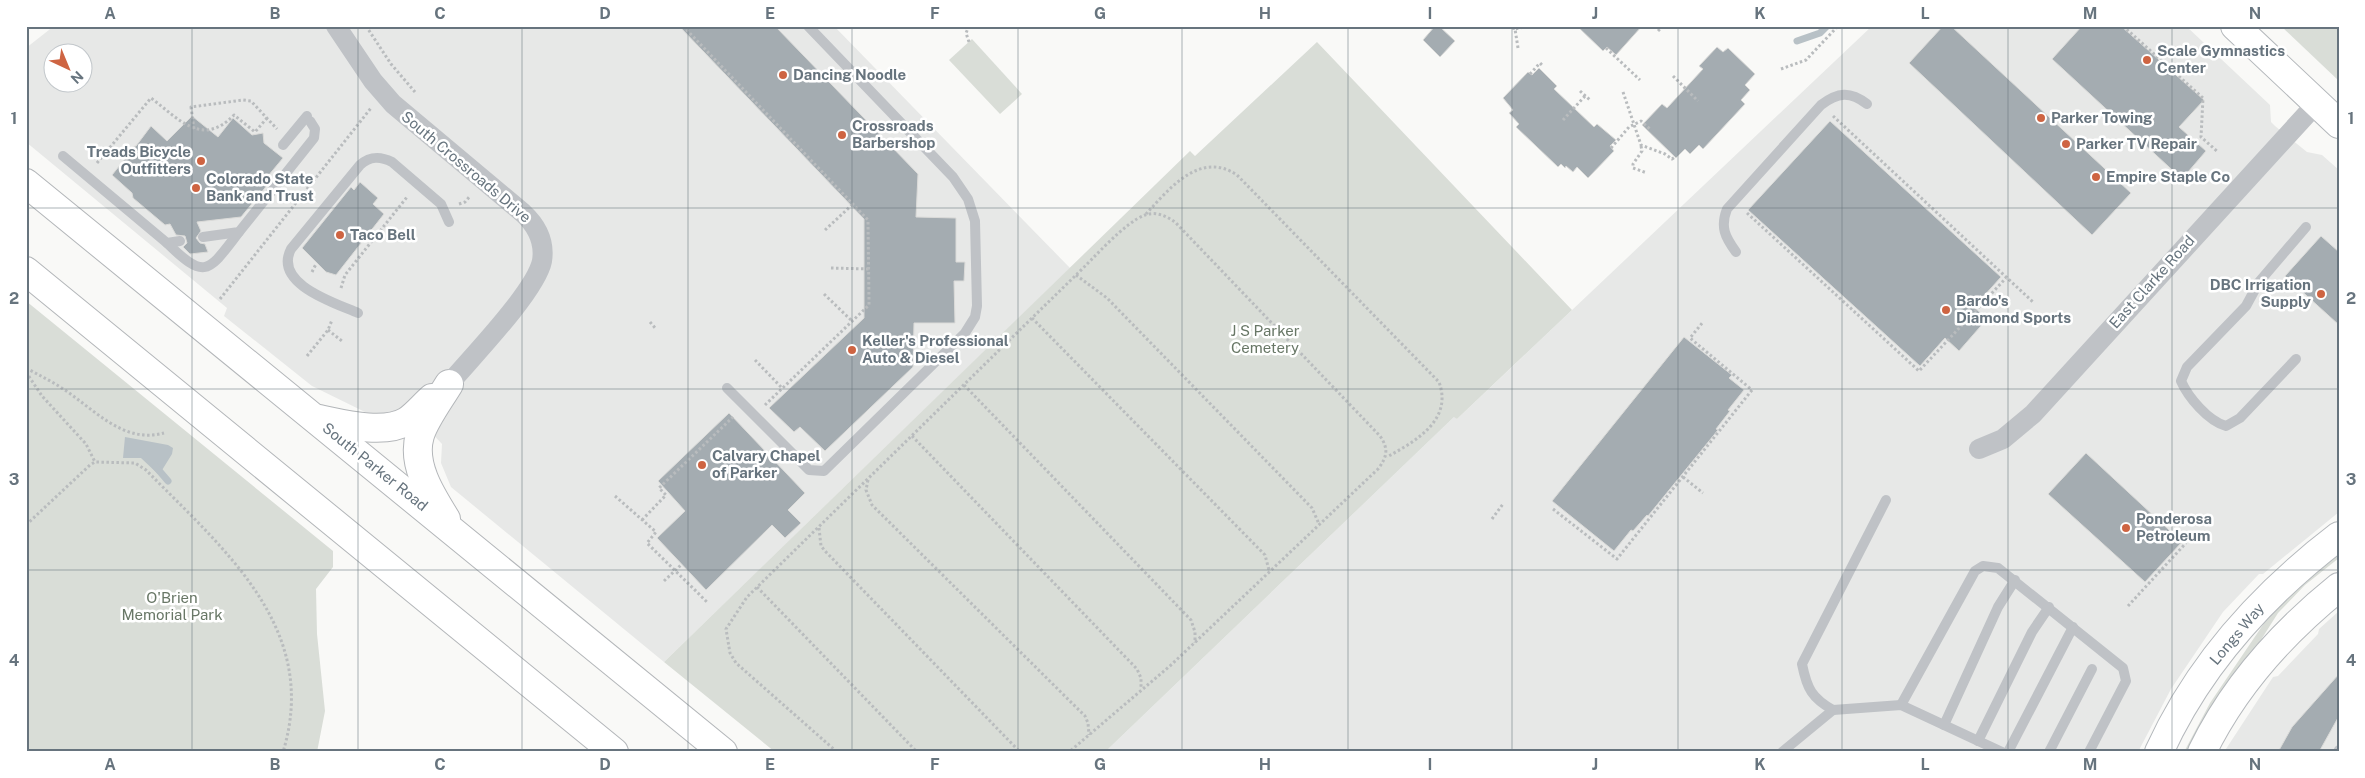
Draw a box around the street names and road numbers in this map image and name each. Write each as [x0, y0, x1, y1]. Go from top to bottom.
street label: South Crossroads Drive [398, 108, 534, 226]
street label: East Clarke Road [2106, 232, 2198, 332]
street label: South Parker Road [319, 419, 431, 514]
street label: Longs Way [2206, 599, 2267, 668]

